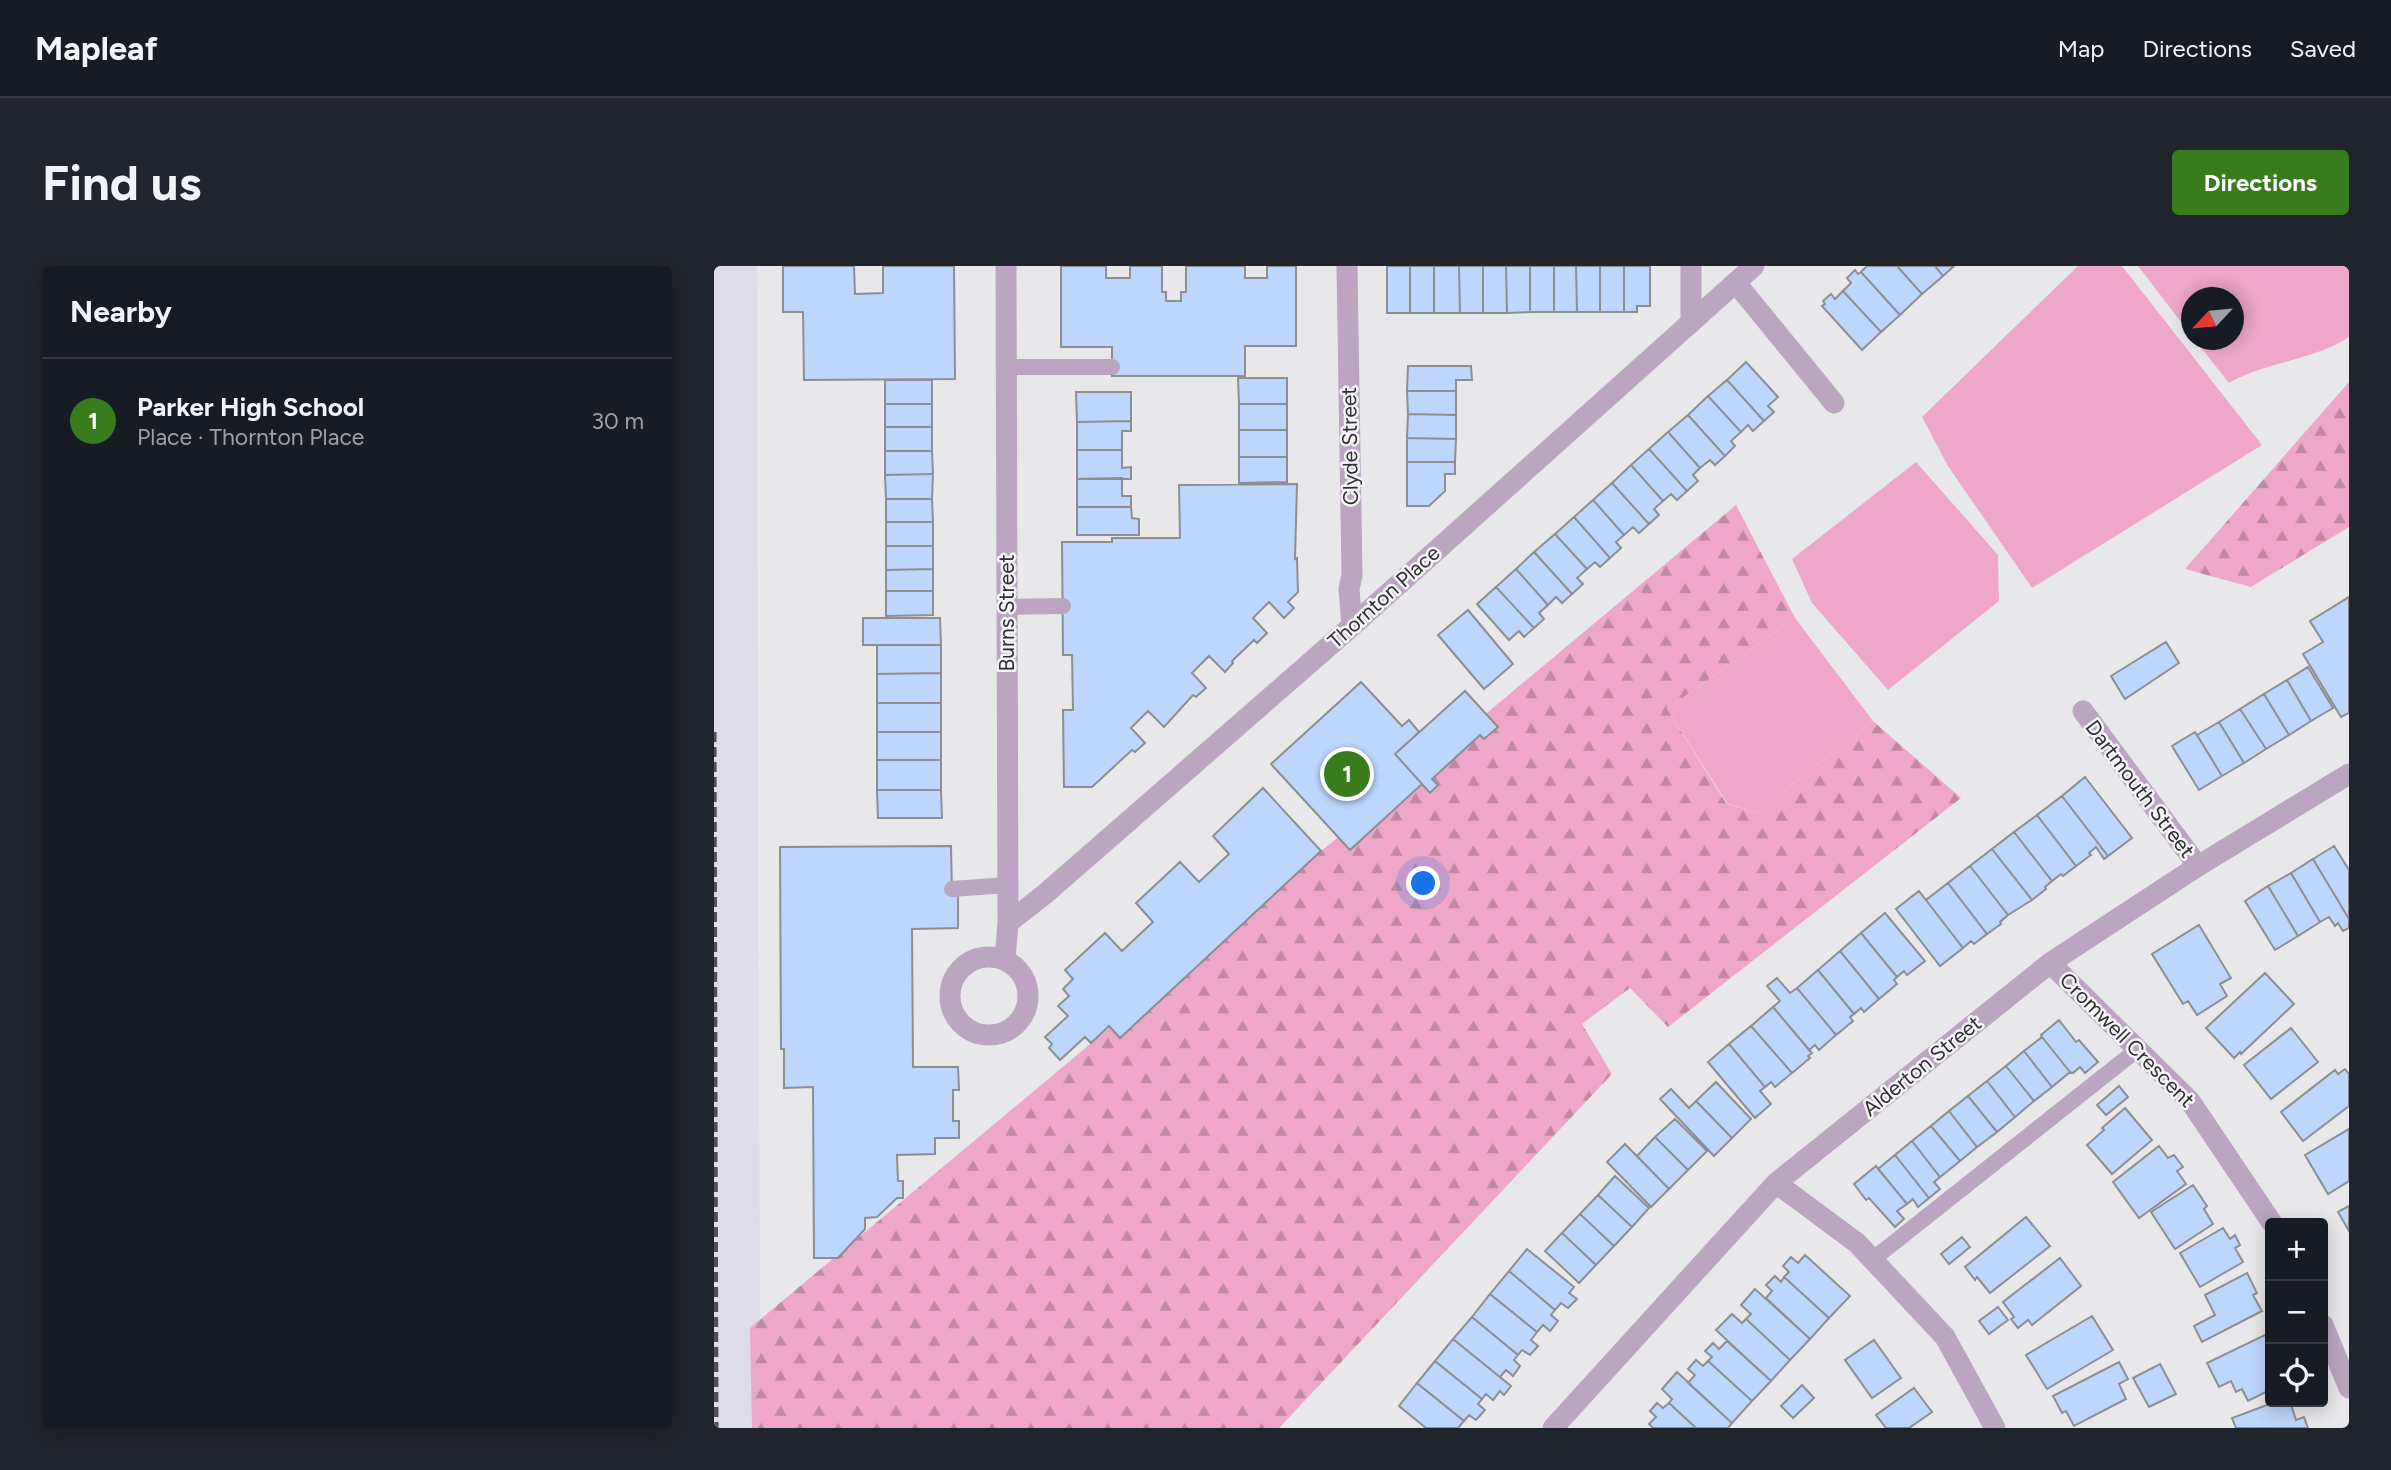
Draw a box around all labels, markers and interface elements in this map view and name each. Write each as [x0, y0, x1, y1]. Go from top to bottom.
text: Mapleaf [35, 29, 158, 68]
text: Map [2058, 34, 2104, 63]
text: Directions [2142, 34, 2252, 63]
text: Saved [2290, 34, 2356, 63]
button: Directions [2172, 150, 2349, 215]
text: Find us [42, 153, 201, 212]
north arrow [2181, 287, 2244, 350]
text: Nearby [70, 293, 172, 330]
street label: Clyde Street [1336, 387, 1363, 505]
text: Parker High School [137, 391, 364, 423]
text: 1 [88, 407, 98, 435]
text: 30 m [591, 407, 644, 435]
text: Place · Thornton Place [137, 423, 364, 451]
street label: Thornton Place [1323, 540, 1445, 653]
street label: Burns Street [994, 554, 1019, 672]
street label: Dartmouth Street [2081, 715, 2200, 862]
pin: 1 [1324, 748, 1370, 800]
your location [1406, 866, 1440, 900]
street label: Cromwell Crescent [2055, 967, 2200, 1112]
street label: Alderton Street [1857, 1010, 1986, 1121]
map controls [2265, 1218, 2328, 1407]
button: + [2265, 1218, 2328, 1281]
button: − [2265, 1281, 2328, 1344]
button: locate [2265, 1344, 2328, 1407]

